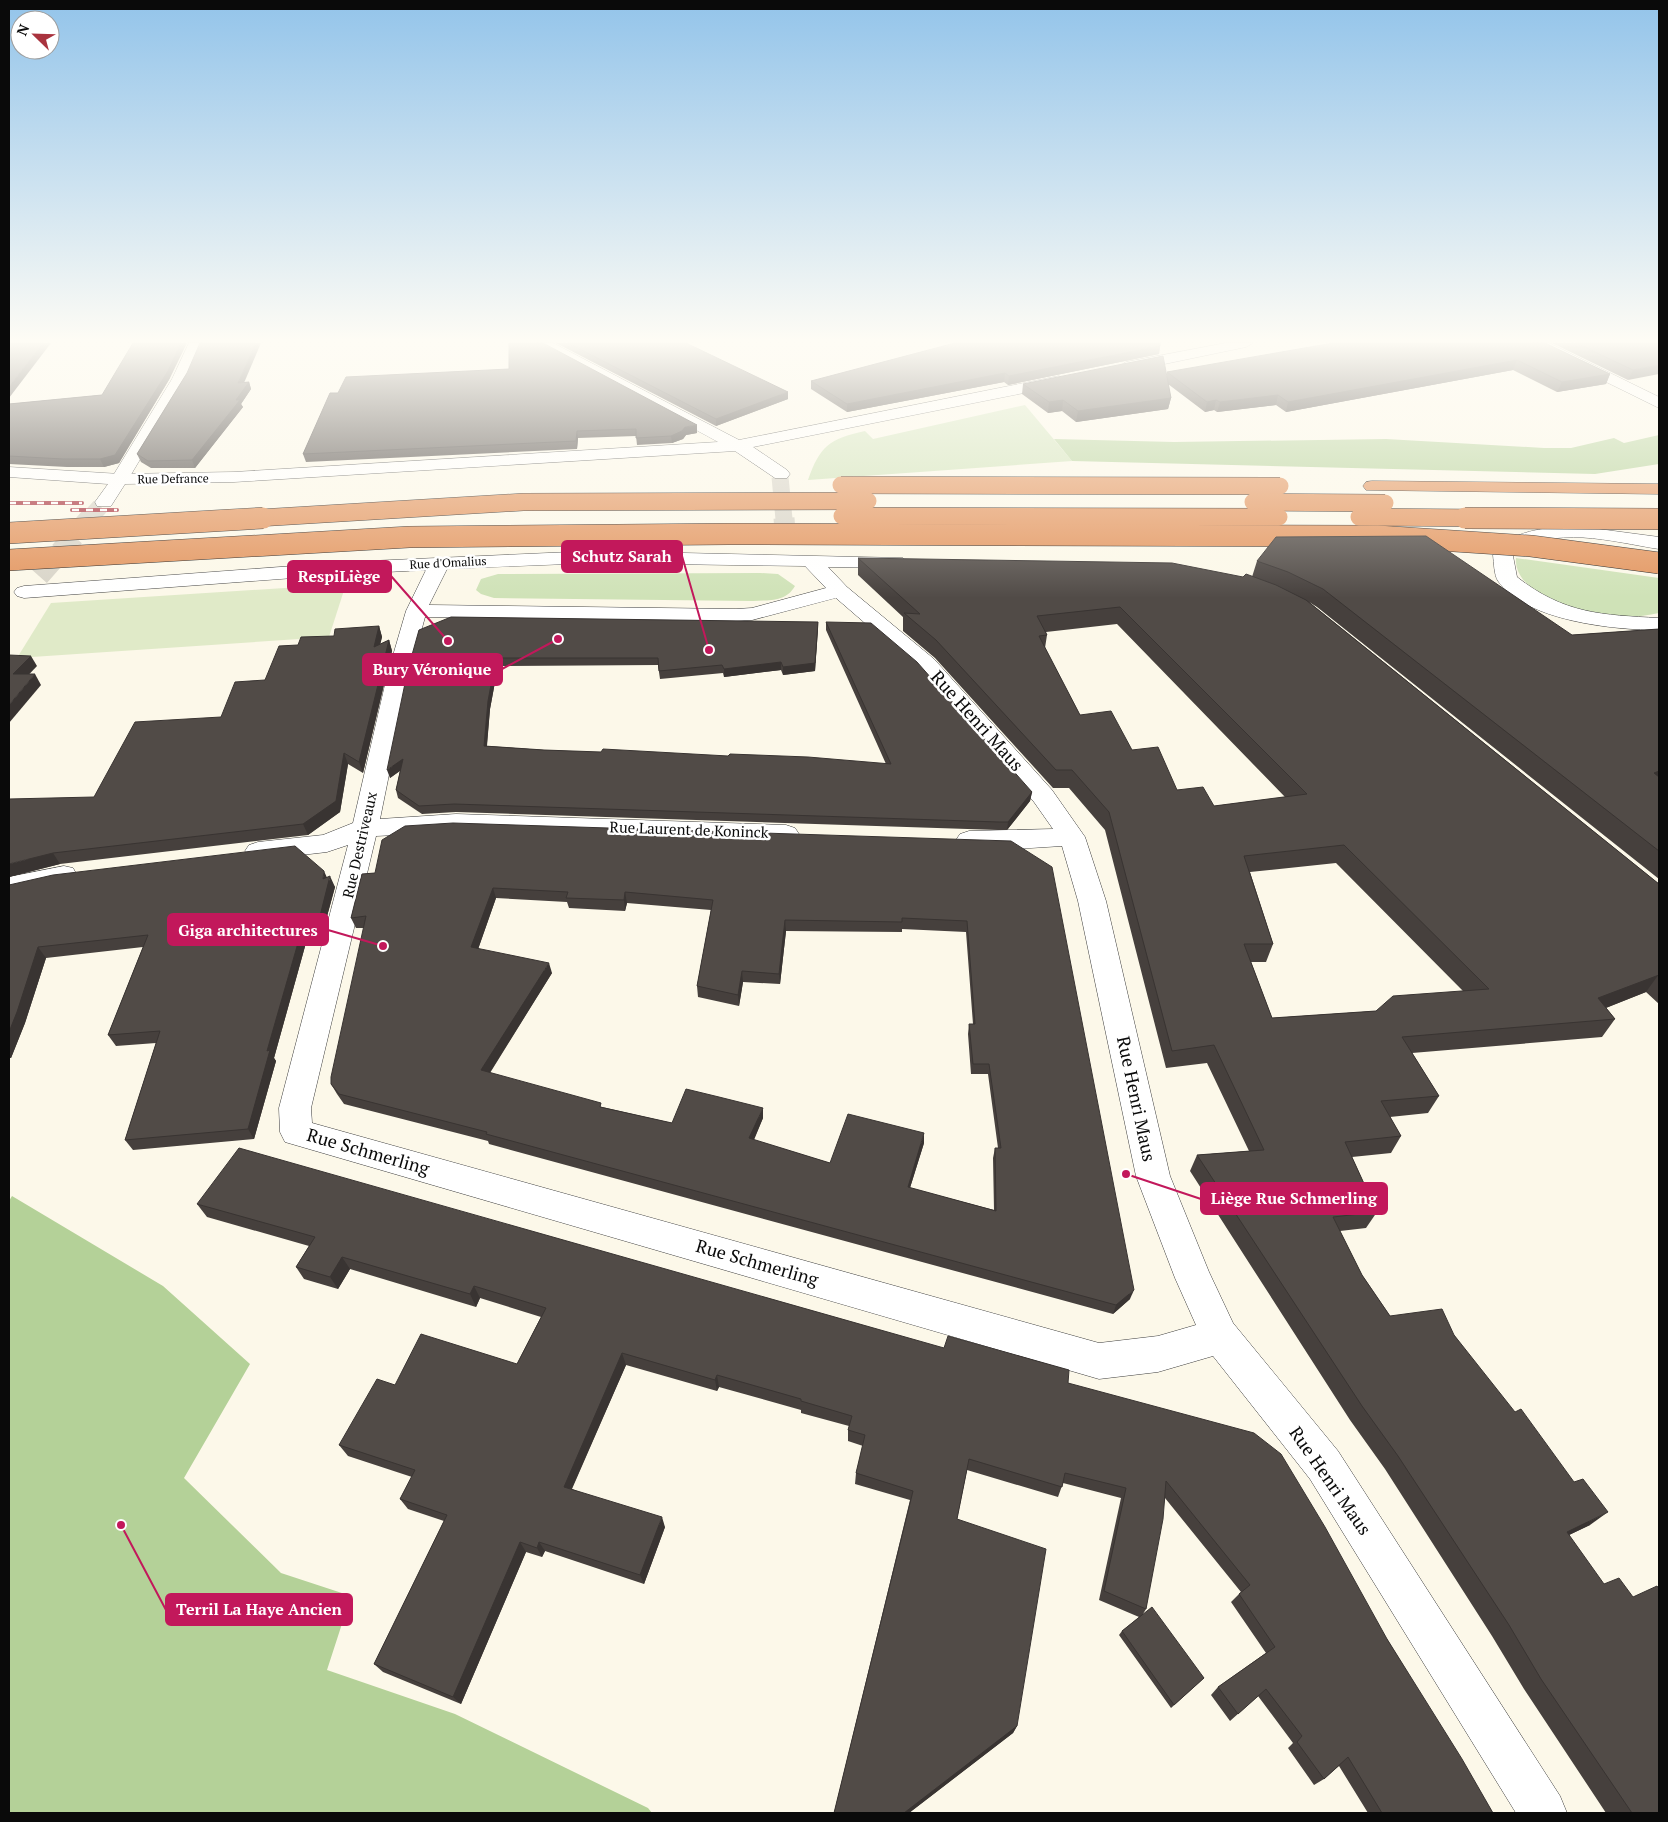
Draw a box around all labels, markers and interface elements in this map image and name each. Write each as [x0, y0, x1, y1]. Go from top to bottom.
north arrow [10, 10, 60, 60]
text: N [12, 21, 34, 38]
street label: Rue Defrance [137, 470, 209, 487]
callout: Schutz Sarah [562, 541, 682, 572]
text: Schutz Sarah [572, 545, 673, 567]
street label: Rue d'Omalius [409, 553, 487, 572]
callout: RespiLiège [288, 561, 391, 592]
text: RespiLiège [298, 565, 381, 587]
callout: Bury Véronique [363, 654, 502, 685]
text: Bury Véronique [373, 658, 492, 680]
street label: Rue Henri Maus [926, 665, 1029, 776]
street label: Rue Destriveaux [337, 789, 381, 900]
street label: Rue Laurent de Koninck [609, 816, 769, 842]
callout: Giga architectures [168, 914, 328, 945]
text: Giga architectures [178, 919, 318, 941]
street label: Rue Henri Maus [1112, 1034, 1162, 1164]
street label: Rue Schmerling [304, 1122, 433, 1180]
callout: Liège Rue Schmerling [1201, 1183, 1387, 1214]
text: Liège Rue Schmerling [1211, 1187, 1378, 1209]
street label: Rue Schmerling [693, 1233, 822, 1291]
street label: Rue Henri Maus [1284, 1421, 1377, 1540]
callout: Terril La Haye Ancien [166, 1594, 352, 1625]
text: Terril La Haye Ancien [176, 1598, 343, 1620]

